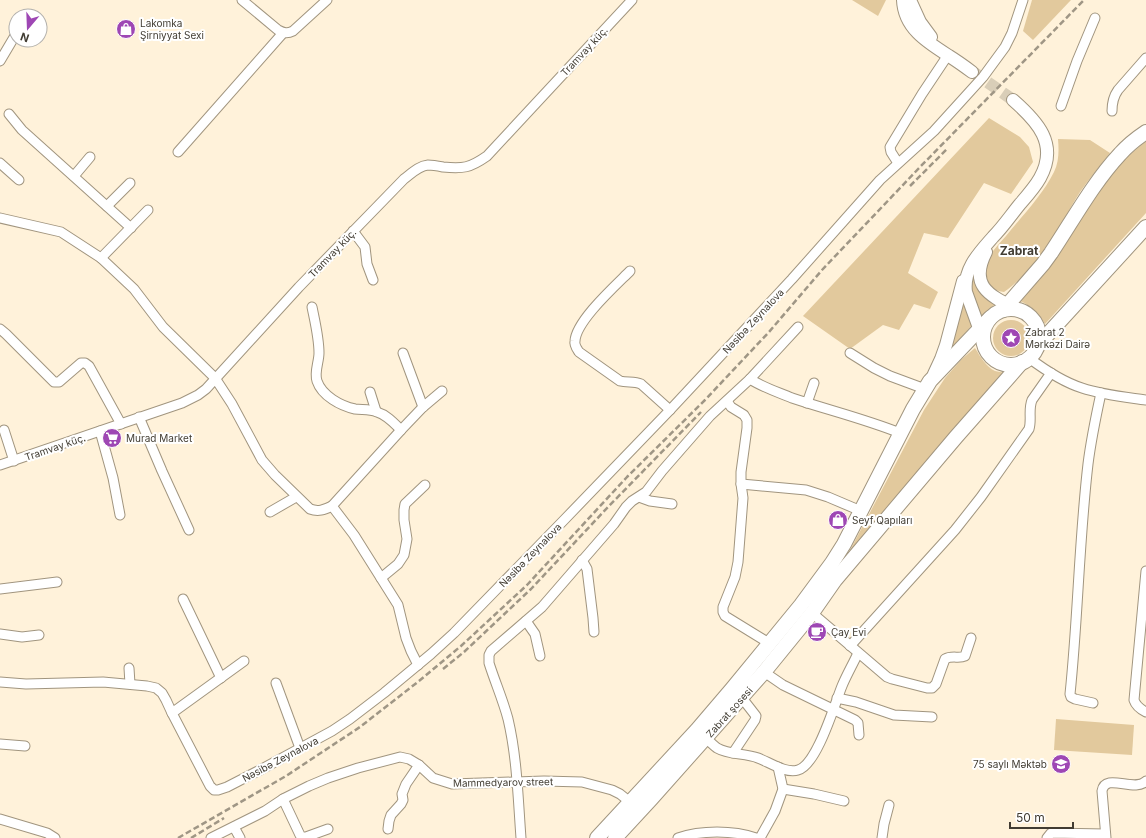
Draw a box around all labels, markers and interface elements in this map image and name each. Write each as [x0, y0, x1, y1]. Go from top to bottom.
north arrow [8, 8, 48, 48]
place label: Lakomka Şirniyyat Sexi [140, 17, 204, 41]
shop icon: Lakomka Şirniyyat Sexi [115, 18, 137, 40]
street label: Tramvay küç. [558, 24, 610, 78]
text: N [18, 29, 31, 45]
street label: Tramvay küç. [306, 226, 358, 280]
district label: Zabrat [1000, 243, 1039, 258]
street label: Nəsibə Zeynalova [720, 286, 786, 356]
place label: Zabrat 2 Mərkəzi Dairə [1025, 326, 1090, 350]
place icon: Zabrat 2 Mərkəzi Dairə [1000, 327, 1022, 349]
supermarket icon: Murad Market [101, 427, 123, 449]
street label: Tramvay küç. [23, 431, 87, 463]
place label: Murad Market [126, 432, 193, 444]
shop icon: Seyf Qapıları [827, 509, 849, 531]
place label: Seyf Qapıları [852, 514, 913, 526]
street label: Nəsibə Zeynalova [496, 521, 564, 589]
cafe icon: Çay Evi [806, 621, 828, 643]
place label: Çay Evi [831, 626, 866, 638]
street label: Zabrat şosesi [703, 684, 755, 740]
street label: Nəsibə Zeynalova [240, 734, 320, 784]
school or university icon: 75 saylı Məktəb [1050, 753, 1072, 775]
place label: 75 saylı Məktəb [973, 758, 1047, 770]
street label: Mammedyarov street [453, 775, 554, 789]
scale bar [1010, 804, 1073, 830]
text: 50 m [1016, 810, 1045, 825]

